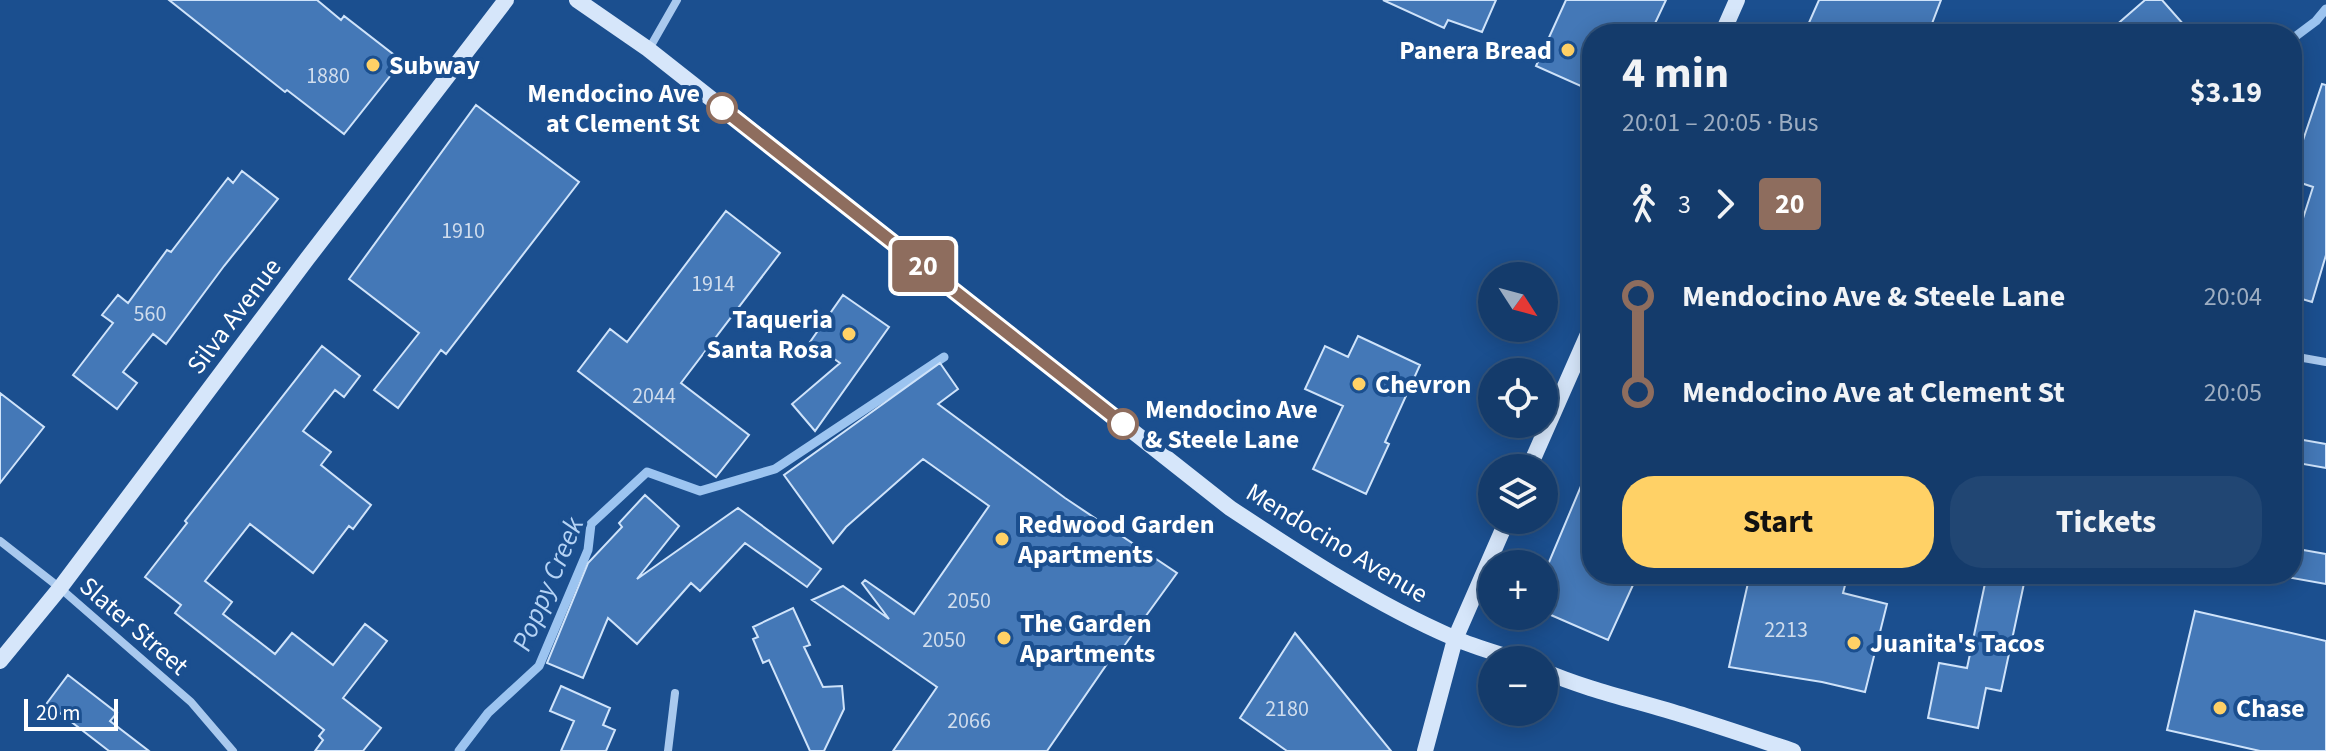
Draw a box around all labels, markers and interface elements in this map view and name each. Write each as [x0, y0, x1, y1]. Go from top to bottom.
place label: Panera Bread [1399, 32, 1552, 69]
marker: Panera Bread [1559, 41, 1577, 59]
text: 4 min [1622, 42, 1729, 105]
place label: Subway [389, 47, 481, 84]
marker: Subway [364, 56, 382, 74]
house number: 1880 [306, 60, 350, 92]
text: $3.19 [2190, 71, 2262, 114]
place label: Mendocino Ave at Clement St [527, 75, 700, 142]
marker: Mendocino Ave at Clement St [707, 93, 737, 123]
text: 20:01 – 20:05 · Bus [1622, 104, 1818, 141]
icon: walk [1622, 182, 1666, 226]
icon: forward [1703, 182, 1747, 226]
text: 20 [1775, 184, 1805, 224]
text: 3 [1678, 186, 1691, 223]
house number: 1910 [441, 215, 485, 247]
line badge: 20 [887, 240, 959, 292]
text: 20 [908, 246, 938, 286]
street label: Silva Avenue [178, 250, 290, 382]
north arrow [1478, 262, 1558, 342]
map controls [1478, 262, 1558, 726]
house number: 1914 [691, 268, 735, 300]
text: Mendocino Ave & Steele Lane [1682, 275, 2065, 318]
text: 20:04 [2204, 278, 2262, 315]
house number: 560 [134, 298, 166, 330]
place label: Taqueria Santa Rosa [706, 301, 833, 368]
marker: Taqueria Santa Rosa [840, 325, 858, 343]
button: locate [1478, 358, 1558, 438]
place label: Chevron [1375, 366, 1471, 403]
text: Mendocino Ave at Clement St [1682, 371, 2065, 414]
text: 20:05 [2204, 374, 2262, 411]
marker: Chevron [1350, 375, 1368, 393]
house number: 2044 [632, 380, 676, 412]
place label: Mendocino Ave & Steele Lane [1145, 391, 1318, 458]
marker: Mendocino Ave & Steele Lane [1108, 409, 1138, 439]
button: layers [1478, 454, 1558, 534]
street label: Mendocino Avenue [1239, 474, 1435, 612]
button: Start [1622, 476, 1934, 568]
button: Tickets [1950, 476, 2262, 568]
place label: Redwood Garden Apartments [1017, 506, 1215, 573]
water label: Poppy Creek [502, 510, 594, 657]
marker: Redwood Garden Apartments [993, 530, 1011, 548]
button: + [1478, 550, 1558, 630]
street label: Slater Street [71, 568, 197, 684]
house number: 2050 [947, 585, 991, 617]
place label: The Garden Apartments [1019, 605, 1155, 672]
house number: 2213 [1764, 614, 1808, 646]
house number: 2050 [922, 624, 966, 656]
place label: Juanita's Tacos [1870, 625, 2045, 662]
marker: The Garden Apartments [995, 629, 1013, 647]
marker: Juanita's Tacos [1845, 634, 1863, 652]
button: − [1478, 646, 1558, 726]
place label: Chase [2236, 690, 2305, 727]
house number: 2180 [1265, 693, 1309, 725]
scale bar [24, 695, 118, 731]
text: 20 m [36, 697, 81, 729]
marker: Chase [2211, 699, 2229, 717]
house number: 2066 [947, 705, 991, 737]

